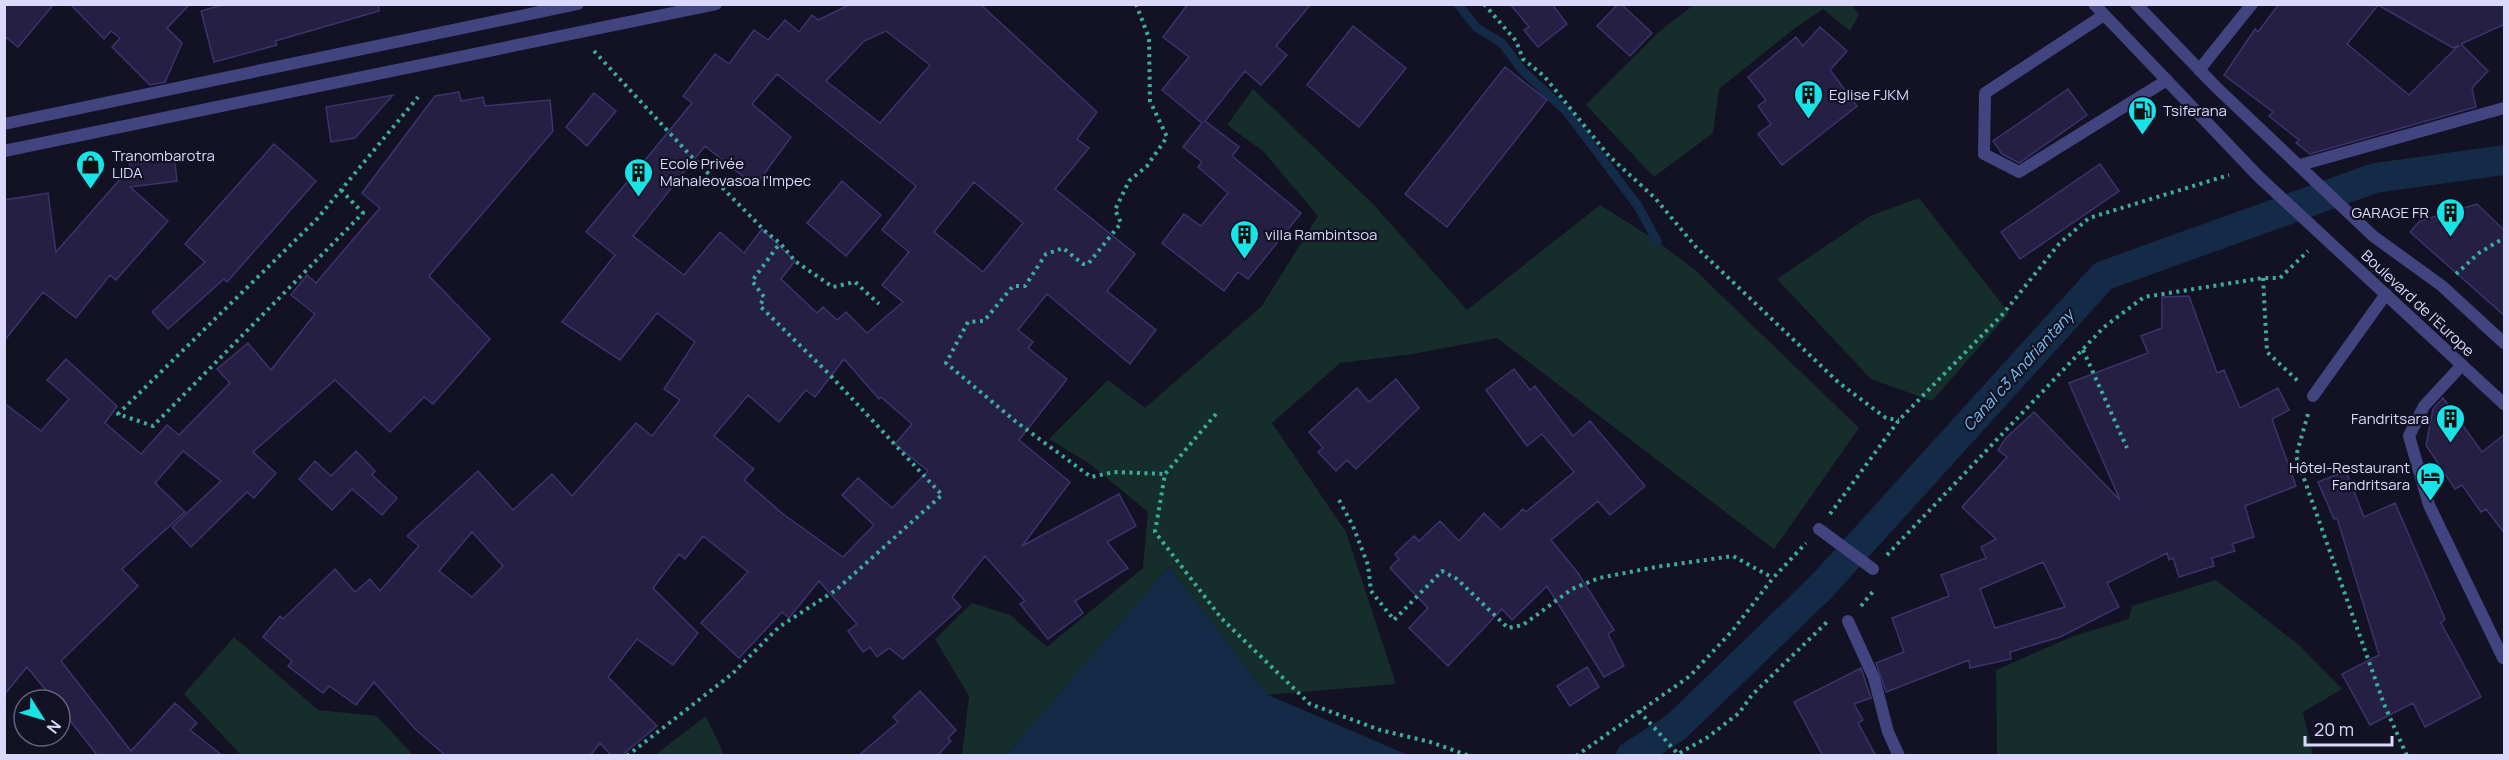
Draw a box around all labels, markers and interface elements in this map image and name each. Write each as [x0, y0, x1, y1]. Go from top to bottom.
building icon: Eglise FJKM [1792, 78, 1824, 120]
place label: Eglise FJKM [1829, 84, 1909, 105]
fuel station icon: Tsiferana [2126, 94, 2158, 136]
place label: Tsiferana [2163, 100, 2227, 121]
place label: Tranombarotra LIDA [112, 145, 215, 183]
shop icon: Tranombarotra LIDA [75, 148, 107, 190]
place label: Ecole Privée Mahaleovasoa l'Impec [660, 153, 811, 191]
building icon: Ecole Privée Mahaleovasoa l'Impec [623, 156, 655, 198]
building icon: GARAGE FR [2434, 196, 2466, 238]
place label: GARAGE FR [2351, 202, 2429, 223]
building icon: villa Rambintsoa [1228, 218, 1260, 260]
place label: villa Rambintsoa [1265, 224, 1377, 245]
street label: Boulevard de l'Europe [2357, 245, 2479, 361]
water label: Canal c3 Andriantany [1957, 303, 2080, 435]
building icon: Fandritsara [2434, 402, 2466, 444]
place label: Fandritsara [2351, 408, 2429, 429]
place label: Hôtel-Restaurant Fandritsara [2289, 457, 2410, 495]
hotel icon: Hôtel-Restaurant Fandritsara [2415, 460, 2447, 502]
north arrow [12, 688, 72, 748]
scale bar [2305, 709, 2392, 747]
text: N [42, 716, 66, 738]
text: 20 m [2314, 717, 2354, 741]

